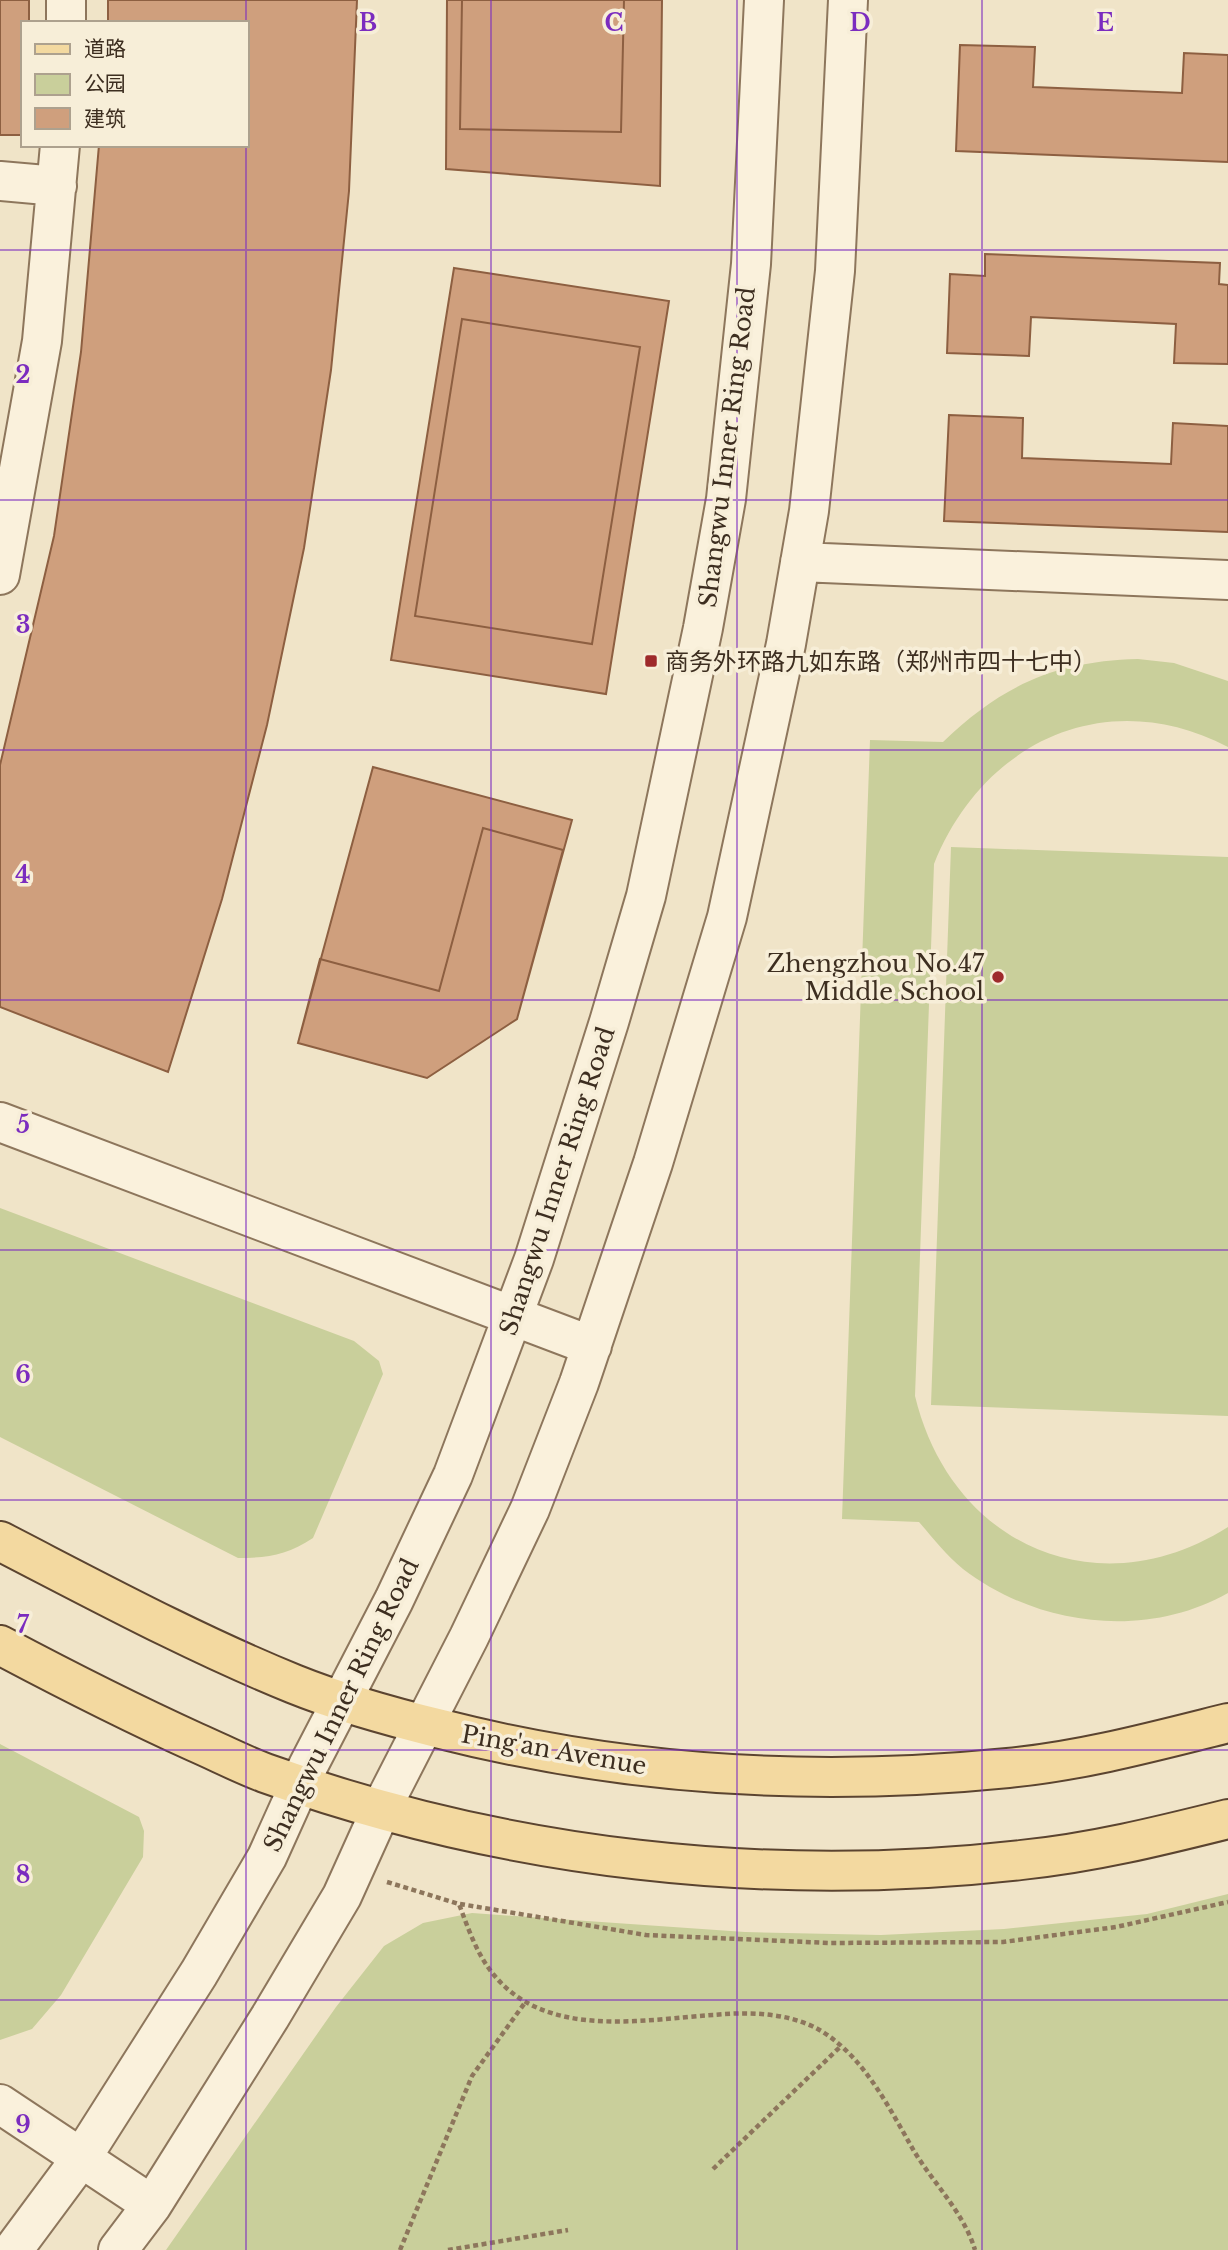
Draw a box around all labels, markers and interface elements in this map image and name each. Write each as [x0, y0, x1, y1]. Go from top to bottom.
text: B [359, 9, 377, 37]
text: C [605, 9, 623, 37]
text: D [849, 9, 871, 37]
text: E [1096, 9, 1114, 37]
legend [21, 21, 248, 147]
text: 道路 [84, 36, 126, 62]
text: 公园 [84, 71, 126, 97]
text: 建筑 [84, 106, 126, 132]
street label: Shangwu Inner Ring Road [693, 285, 761, 609]
text: 2 [16, 361, 30, 389]
text: 3 [16, 611, 30, 639]
place label: 商务外环路九如东路（郑州市四十七中） [665, 647, 1097, 676]
marker: 商务外环路九如东路（郑州市四十七中） [643, 653, 659, 669]
text: 4 [15, 861, 31, 889]
place label: Zhengzhou No.47 Middle School [767, 949, 985, 1006]
marker: Zhengzhou No.47 Middle School [990, 969, 1006, 985]
street label: Shangwu Inner Ring Road [493, 1023, 621, 1339]
text: 5 [16, 1111, 30, 1139]
text: 6 [15, 1361, 31, 1389]
street label: Shangwu Inner Ring Road [257, 1554, 425, 1856]
text: 7 [17, 1611, 30, 1639]
street label: Ping'an Avenue [459, 1719, 649, 1781]
text: 8 [16, 1861, 30, 1889]
text: 9 [15, 2111, 31, 2139]

